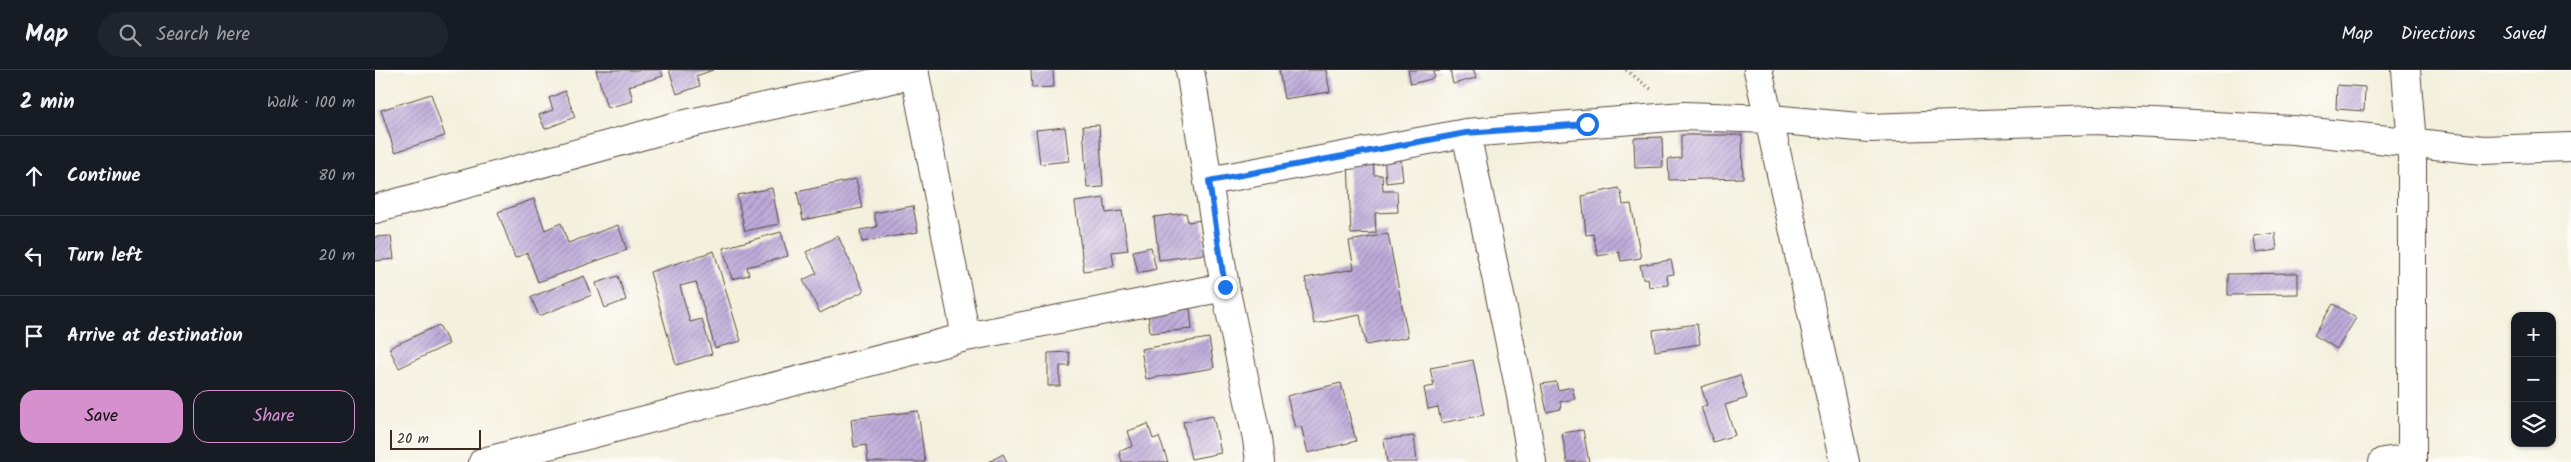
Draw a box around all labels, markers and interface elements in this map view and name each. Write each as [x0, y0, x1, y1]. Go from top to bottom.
search box [98, 12, 448, 57]
text: Map [25, 15, 68, 54]
text: Search here [156, 20, 250, 50]
text: Map [2341, 20, 2373, 49]
text: Directions [2401, 20, 2475, 49]
text: Saved [2503, 20, 2546, 49]
icon: search [116, 21, 144, 49]
text: 2 min [20, 86, 75, 119]
text: Walk · 100 m [267, 90, 355, 115]
route start [1576, 113, 1599, 136]
text: Continue [67, 161, 140, 191]
icon: ahead [20, 162, 48, 190]
text: 80 m [318, 163, 355, 188]
text: Turn left [67, 241, 142, 271]
icon: left [20, 242, 48, 270]
text: 20 m [319, 243, 355, 268]
route end [1214, 276, 1237, 299]
map controls [2511, 312, 2556, 447]
button: + [2511, 312, 2556, 357]
text: Arrive at destination [67, 321, 243, 351]
icon: arrive [20, 322, 48, 350]
button: − [2511, 357, 2556, 402]
button: Save [20, 390, 183, 443]
button: Share [193, 390, 355, 443]
button: layers [2511, 402, 2556, 447]
scale bar [390, 427, 481, 450]
text: 20 m [397, 428, 429, 450]

